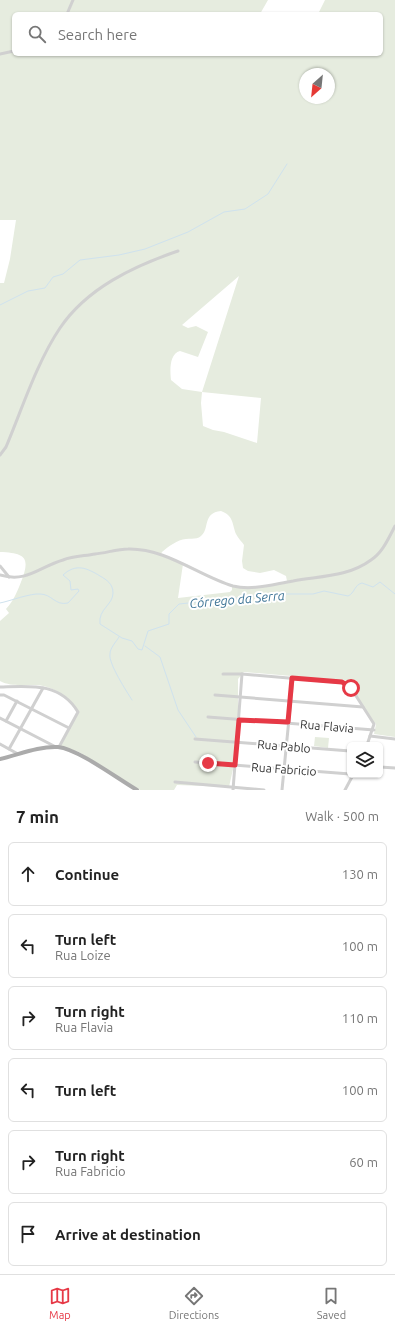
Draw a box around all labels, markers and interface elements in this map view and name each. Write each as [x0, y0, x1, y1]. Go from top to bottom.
search box [12, 12, 383, 56]
icon: search [26, 23, 48, 45]
text: Search here [58, 26, 137, 43]
north arrow [299, 68, 335, 104]
water label: Córrego da Serra [189, 588, 285, 610]
route start [342, 679, 360, 697]
street label: Rua Flavia [300, 717, 354, 735]
street label: Rua Pablo [257, 737, 311, 755]
map controls [347, 742, 383, 778]
button: layers [347, 742, 383, 778]
route end [199, 754, 217, 772]
street label: Rua Fabricio [251, 760, 317, 778]
text: 7 min [16, 807, 59, 826]
text: Walk · 500 m [305, 809, 379, 823]
icon: ahead [17, 863, 39, 885]
text: Continue [55, 866, 119, 883]
text: 130 m [342, 867, 378, 881]
text: Turn left [55, 931, 116, 948]
icon: left [17, 935, 39, 957]
text: 100 m [342, 939, 378, 953]
text: Rua Loize [55, 948, 111, 962]
text: Turn right [55, 1003, 125, 1020]
icon: right [17, 1007, 39, 1029]
text: 110 m [342, 1011, 378, 1025]
text: Rua Flavia [55, 1020, 113, 1034]
icon: left [17, 1079, 39, 1101]
text: Turn left [55, 1082, 116, 1099]
text: 100 m [342, 1083, 378, 1097]
text: Turn right [55, 1147, 125, 1164]
icon: right [17, 1151, 39, 1173]
text: 60 m [349, 1155, 378, 1169]
text: Rua Fabricio [55, 1164, 126, 1178]
icon: arrive [17, 1223, 39, 1245]
text: Arrive at destination [55, 1226, 201, 1243]
tab: Map [49, 1285, 71, 1321]
tab: Directions [169, 1285, 219, 1321]
tab: Saved [317, 1285, 346, 1321]

